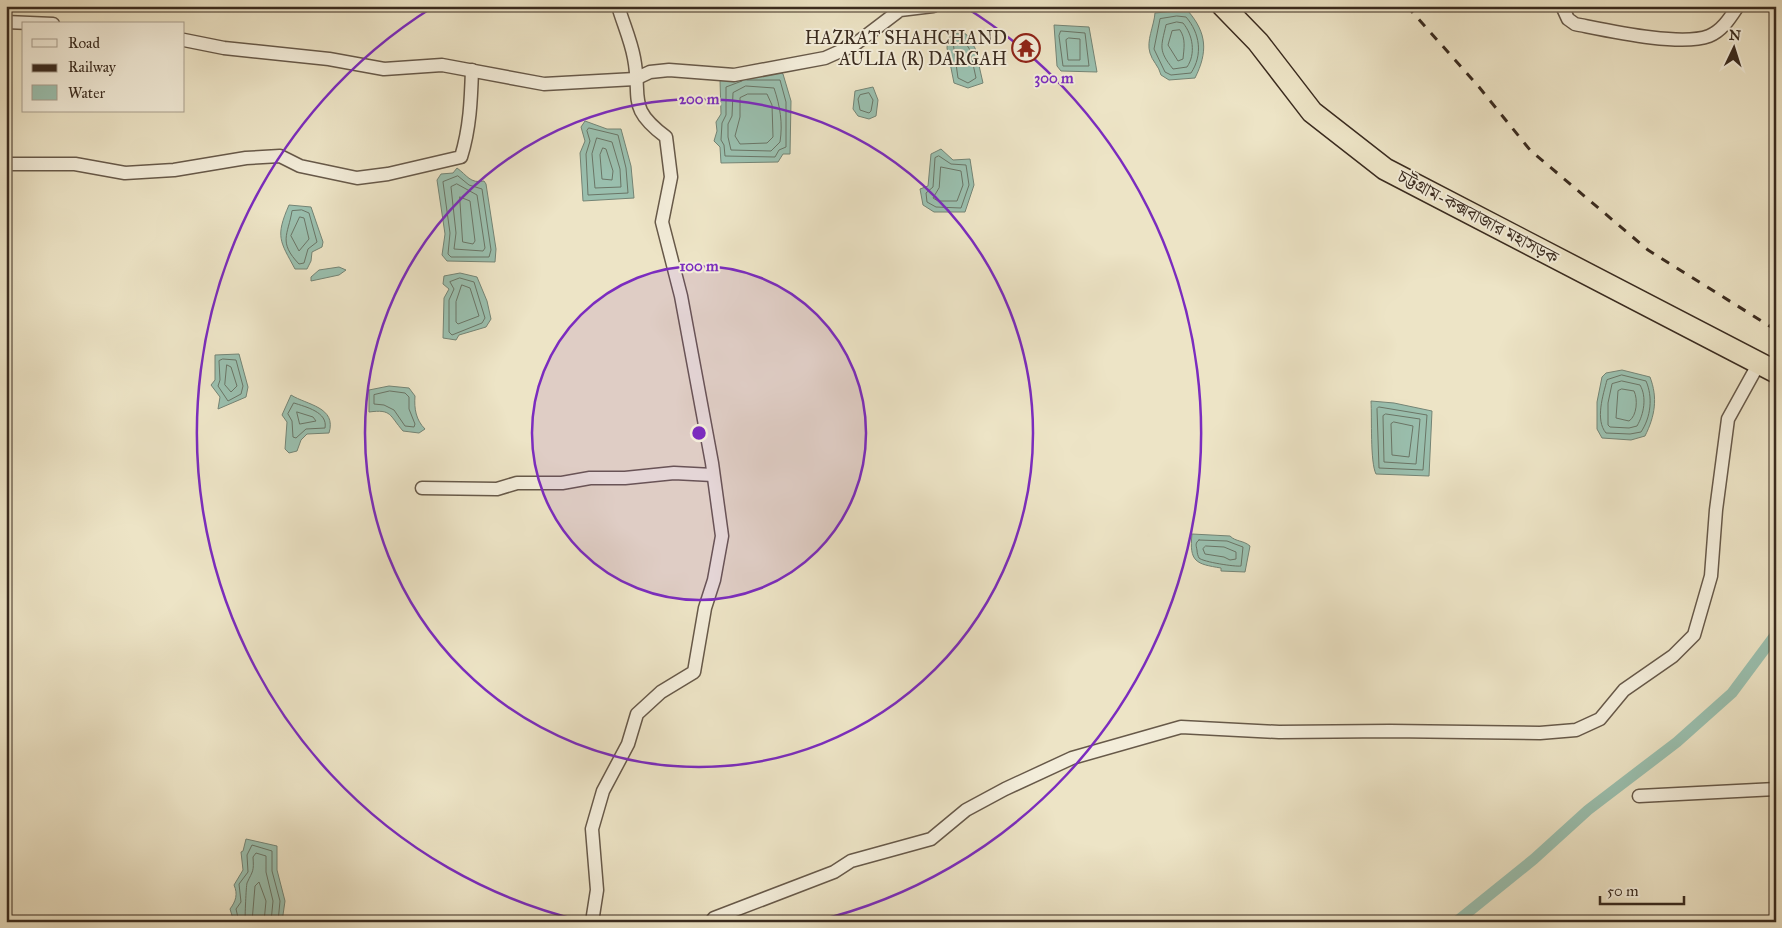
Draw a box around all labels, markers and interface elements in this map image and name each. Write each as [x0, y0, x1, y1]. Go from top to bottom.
legend [22, 22, 185, 112]
north arrow [1710, 22, 1760, 72]
place label: HAZRAT SHAHCHAND AULIA (R) DARGAH [805, 27, 1007, 71]
text: N [1728, 27, 1742, 44]
temple icon: HAZRAT SHAHCHAND AULIA (R) DARGAH [1011, 33, 1041, 63]
text: Road [68, 34, 100, 52]
text: Railway [68, 58, 117, 76]
text: 300 m [1034, 69, 1074, 88]
text: Water [68, 84, 105, 102]
text: 200 m [679, 90, 720, 108]
street label: চট্টগ্রাম-কক্সবাজার মহাসড়ক [1393, 165, 1563, 269]
text: 100 m [679, 257, 719, 275]
centre of rings [690, 424, 708, 442]
scale bar [1600, 873, 1683, 905]
text: 50 m [1607, 882, 1639, 900]

